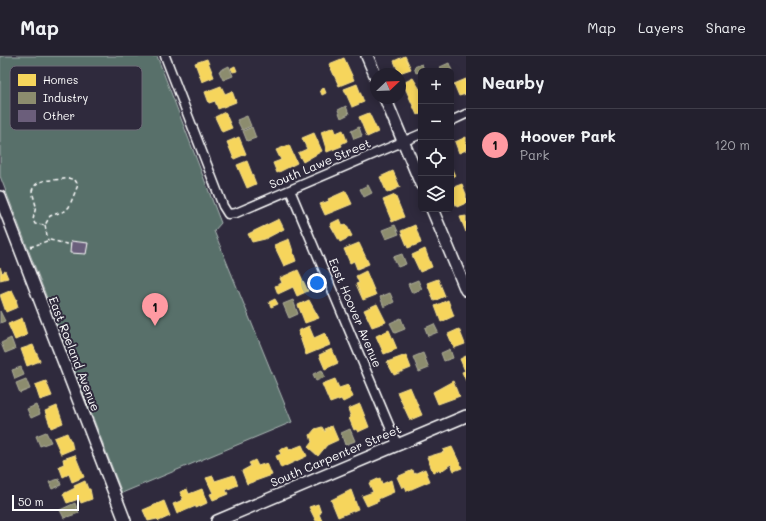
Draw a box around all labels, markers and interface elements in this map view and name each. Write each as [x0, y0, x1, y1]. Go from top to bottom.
text: Map [20, 15, 59, 40]
text: Map [587, 18, 616, 37]
text: Layers [638, 18, 684, 37]
text: Share [706, 18, 746, 37]
legend [10, 66, 142, 130]
north arrow [370, 68, 406, 104]
map controls [418, 68, 454, 212]
button: + [418, 68, 454, 104]
text: Nearby [482, 71, 544, 93]
text: Homes [43, 72, 78, 87]
text: Industry [43, 90, 89, 105]
button: − [418, 104, 454, 140]
text: Other [43, 108, 75, 123]
text: Hoover Park [520, 126, 616, 146]
street label: South Lawe Street [266, 134, 373, 192]
text: 1 [492, 136, 498, 153]
text: 120 m [714, 136, 750, 153]
button: locate [418, 140, 454, 176]
text: Park [520, 146, 549, 163]
button: layers [418, 176, 454, 212]
street label: East Hoover Avenue [326, 256, 386, 370]
your location [307, 273, 327, 293]
pin: 1 [142, 293, 168, 326]
street label: East Roeland Avenue [46, 294, 104, 413]
street label: South Carpenter Street [268, 420, 403, 490]
scale bar [12, 493, 79, 512]
text: 50 m [18, 494, 44, 509]

